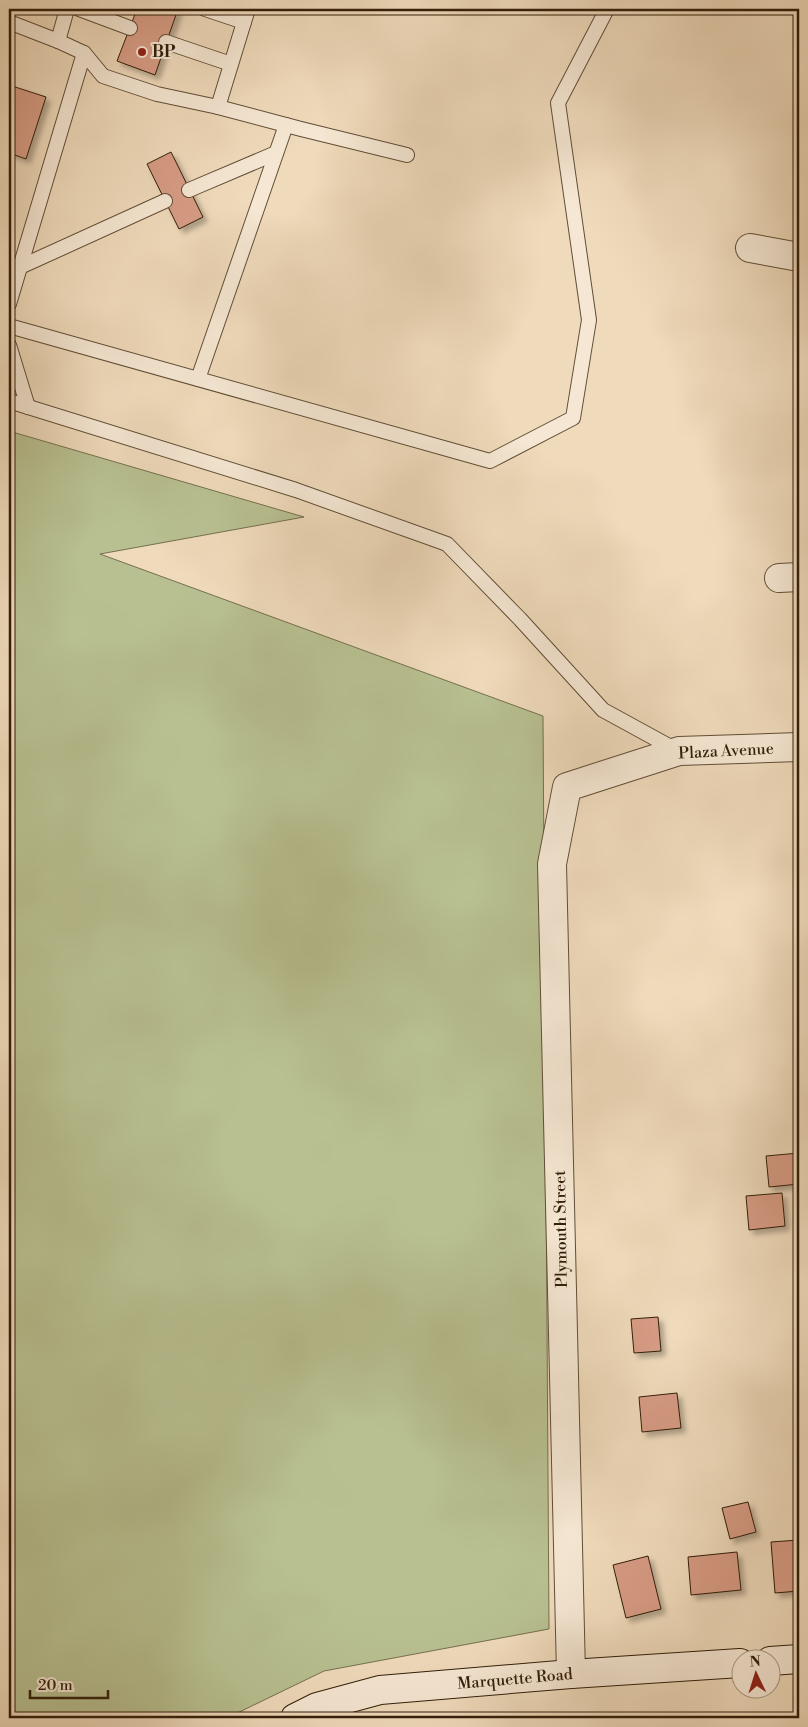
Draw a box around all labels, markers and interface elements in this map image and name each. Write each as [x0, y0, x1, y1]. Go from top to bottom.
place label: BP [152, 42, 176, 62]
marker: BP [136, 46, 148, 58]
street label: Plaza Avenue [678, 739, 774, 763]
street label: Plymouth Street [550, 1170, 572, 1288]
north arrow [730, 1650, 780, 1700]
text: N [749, 1653, 761, 1671]
street label: Marquette Road [456, 1664, 574, 1694]
scale bar [30, 1667, 108, 1699]
text: 20 m [38, 1676, 73, 1695]

